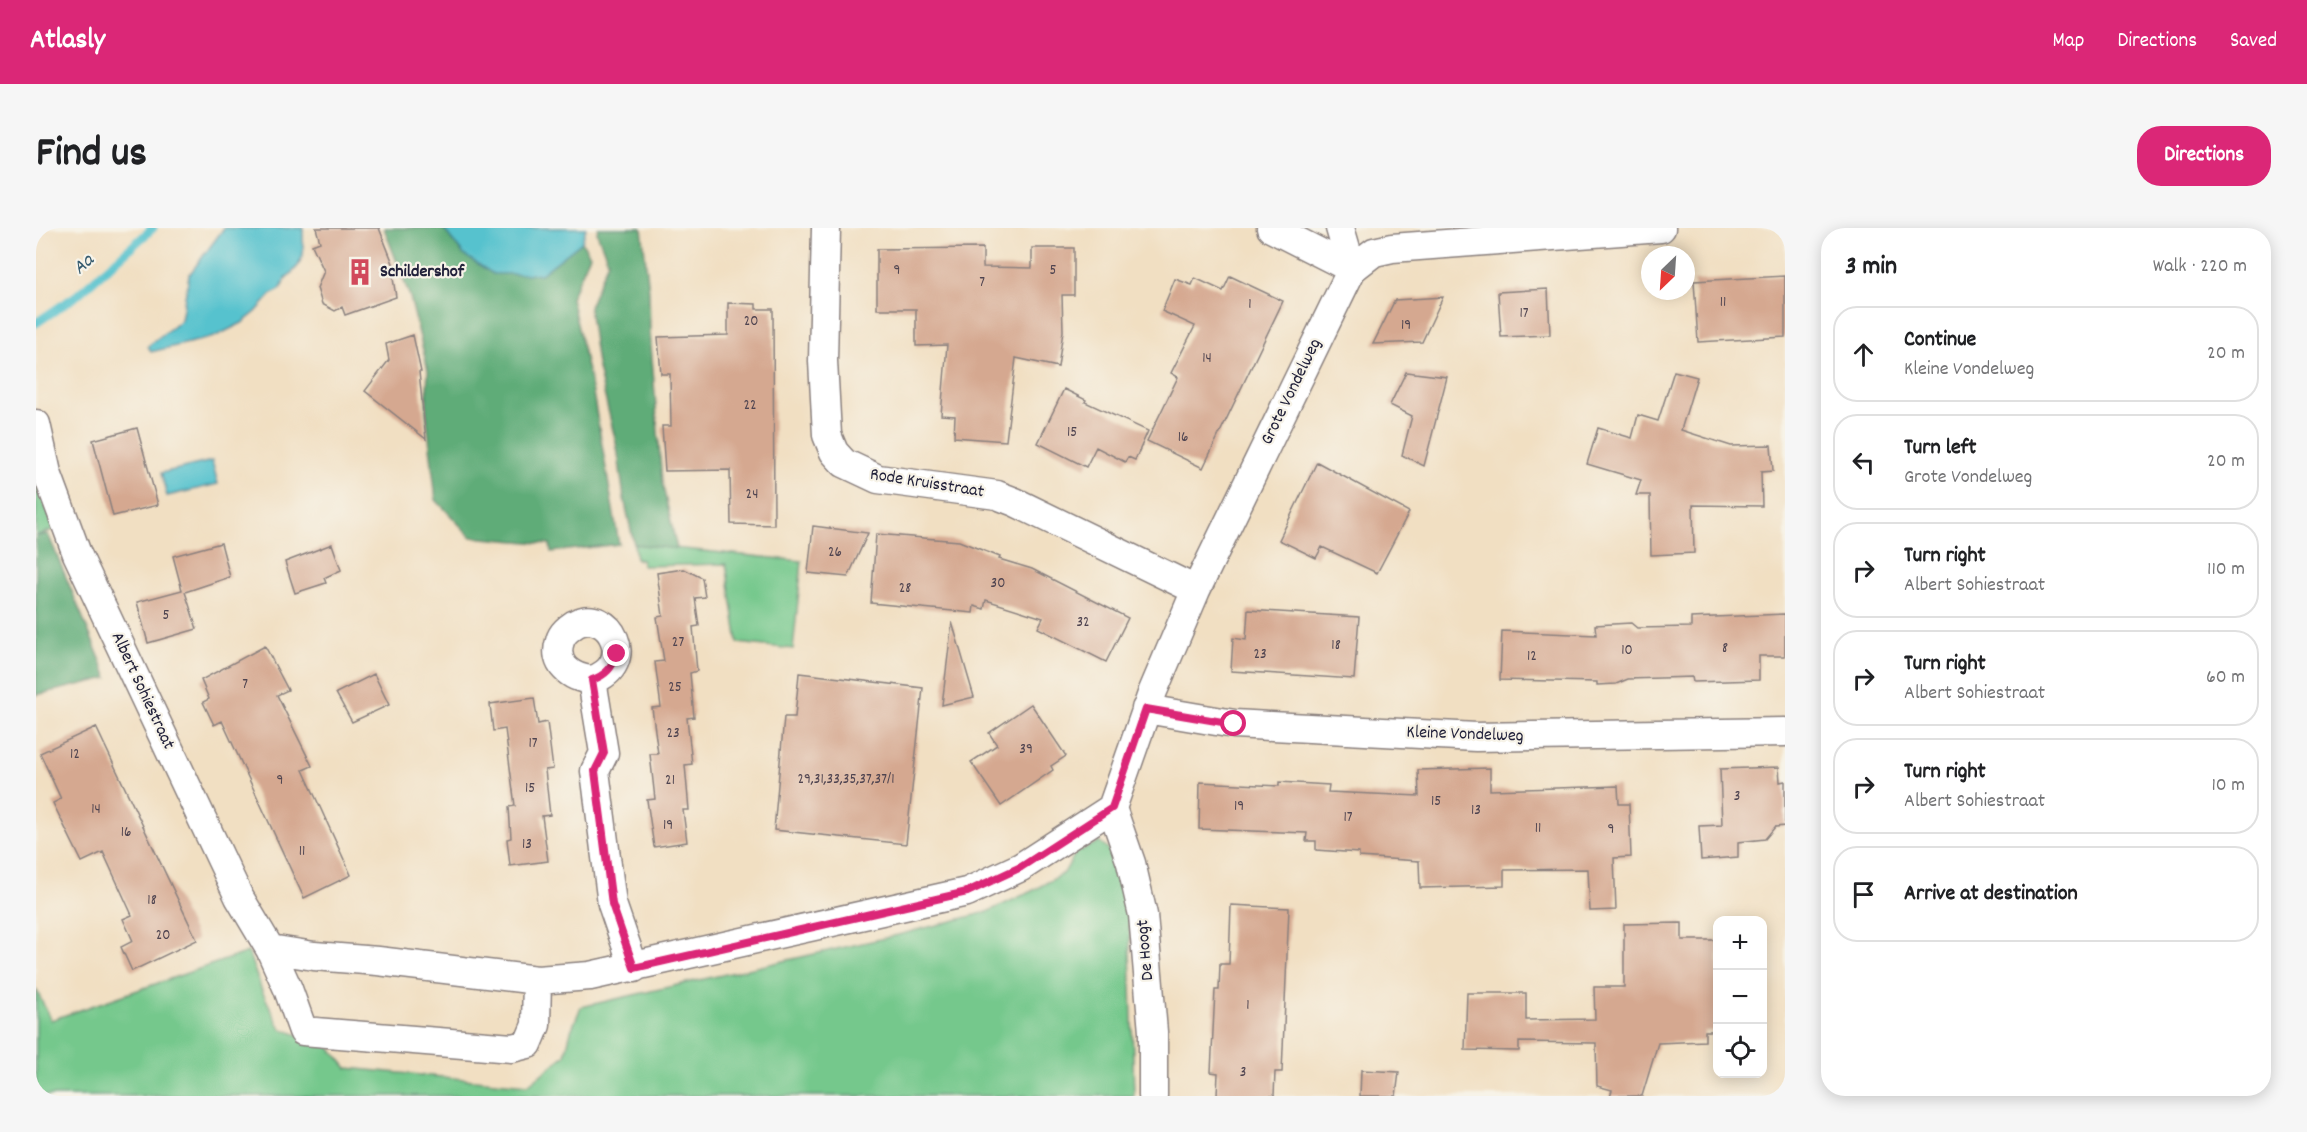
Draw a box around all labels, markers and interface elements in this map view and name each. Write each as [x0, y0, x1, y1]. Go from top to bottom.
text: Atlasly [30, 22, 105, 62]
text: Map [2053, 27, 2084, 57]
text: Directions [2117, 27, 2197, 57]
text: Saved [2230, 27, 2277, 57]
text: Find us [36, 126, 147, 186]
button: Directions [2137, 126, 2271, 186]
north arrow [1641, 246, 1695, 300]
water label: Aa [67, 247, 102, 282]
text: 3 min [1845, 249, 1897, 286]
text: Walk · 220 m [2153, 253, 2247, 281]
building icon: Schildershof [345, 257, 375, 287]
place label: Schildershof [380, 260, 466, 285]
house number: 9 [894, 260, 900, 282]
house number: 5 [1050, 260, 1057, 282]
house number: 7 [979, 272, 985, 294]
house number: 11 [1720, 292, 1726, 314]
house number: 1 [1248, 294, 1252, 316]
house number: 17 [1519, 303, 1529, 325]
house number: 20 [744, 311, 758, 333]
house number: 19 [1401, 315, 1411, 337]
text: Continue [1904, 325, 1976, 356]
street label: Grote Vondelweg [1255, 335, 1329, 449]
icon: ahead [1847, 338, 1880, 371]
text: 20 m [2207, 340, 2245, 368]
house number: 14 [1202, 348, 1212, 370]
text: Kleine Vondelweg [1904, 356, 2034, 384]
house number: 22 [743, 395, 757, 417]
house number: 15 [1067, 422, 1077, 444]
house number: 16 [1178, 427, 1188, 449]
text: Turn left [1904, 433, 1976, 464]
icon: left [1847, 446, 1880, 479]
text: 20 m [2207, 448, 2245, 476]
street label: Rode Kruisstraat [868, 463, 986, 505]
text: Grote Vondelweg [1904, 464, 2032, 492]
house number: 24 [746, 484, 758, 506]
text: Turn right [1904, 541, 1986, 572]
house number: 26 [828, 542, 842, 564]
icon: right [1847, 554, 1880, 587]
text: 110 m [2207, 556, 2245, 584]
text: Albert Sohiestraat [1904, 572, 2045, 600]
house number: 30 [991, 573, 1005, 595]
house number: 28 [899, 578, 911, 600]
house number: 5 [163, 605, 170, 627]
house number: 32 [1076, 612, 1090, 634]
street label: Albert Sohiestraat [104, 628, 180, 754]
house number: 27 [672, 632, 684, 654]
house number: 18 [1331, 635, 1341, 657]
house number: 8 [1722, 638, 1728, 660]
route end [603, 640, 629, 666]
house number: 10 [1621, 640, 1633, 662]
house number: 23 [1253, 644, 1267, 666]
house number: 12 [1527, 646, 1537, 668]
text: Turn right [1904, 649, 1986, 680]
icon: right [1847, 662, 1880, 695]
text: 60 m [2206, 664, 2245, 692]
house number: 7 [242, 674, 248, 696]
house number: 25 [668, 677, 682, 699]
text: Albert Sohiestraat [1904, 680, 2045, 708]
route start [1220, 710, 1246, 736]
street label: Kleine Vondelweg [1406, 720, 1524, 750]
house number: 23 [666, 723, 680, 745]
house number: 17 [528, 733, 538, 755]
house number: 39 [1019, 739, 1033, 761]
house number: 12 [70, 744, 80, 766]
text: Turn right [1904, 757, 1986, 788]
house number: 29,31,33,35,37,37/1 [798, 769, 894, 791]
house number: 9 [277, 770, 283, 792]
house number: 21 [665, 770, 675, 792]
icon: right [1847, 770, 1880, 803]
text: 10 m [2211, 772, 2245, 800]
house number: 15 [525, 778, 535, 800]
house number: 3 [1734, 786, 1740, 808]
text: Albert Sohiestraat [1904, 788, 2045, 816]
house number: 15 [1431, 791, 1441, 813]
house number: 19 [1234, 796, 1244, 818]
house number: 14 [91, 799, 101, 821]
house number: 13 [1471, 800, 1481, 822]
house number: 17 [1343, 807, 1353, 829]
house number: 19 [663, 815, 673, 837]
house number: 11 [1535, 818, 1541, 840]
house number: 9 [1608, 819, 1614, 841]
house number: 16 [121, 822, 131, 844]
house number: 13 [522, 834, 532, 856]
house number: 11 [299, 841, 305, 863]
icon: arrive [1847, 878, 1880, 911]
text: Arrive at destination [1904, 879, 2078, 910]
house number: 18 [147, 890, 157, 912]
map controls [1713, 916, 1767, 1078]
button: + [1713, 916, 1767, 970]
street label: De Hoogt [1131, 918, 1161, 982]
house number: 20 [156, 925, 170, 947]
button: − [1713, 970, 1767, 1024]
house number: 1 [1246, 995, 1250, 1017]
button: locate [1713, 1024, 1767, 1078]
house number: 3 [1240, 1062, 1246, 1084]

